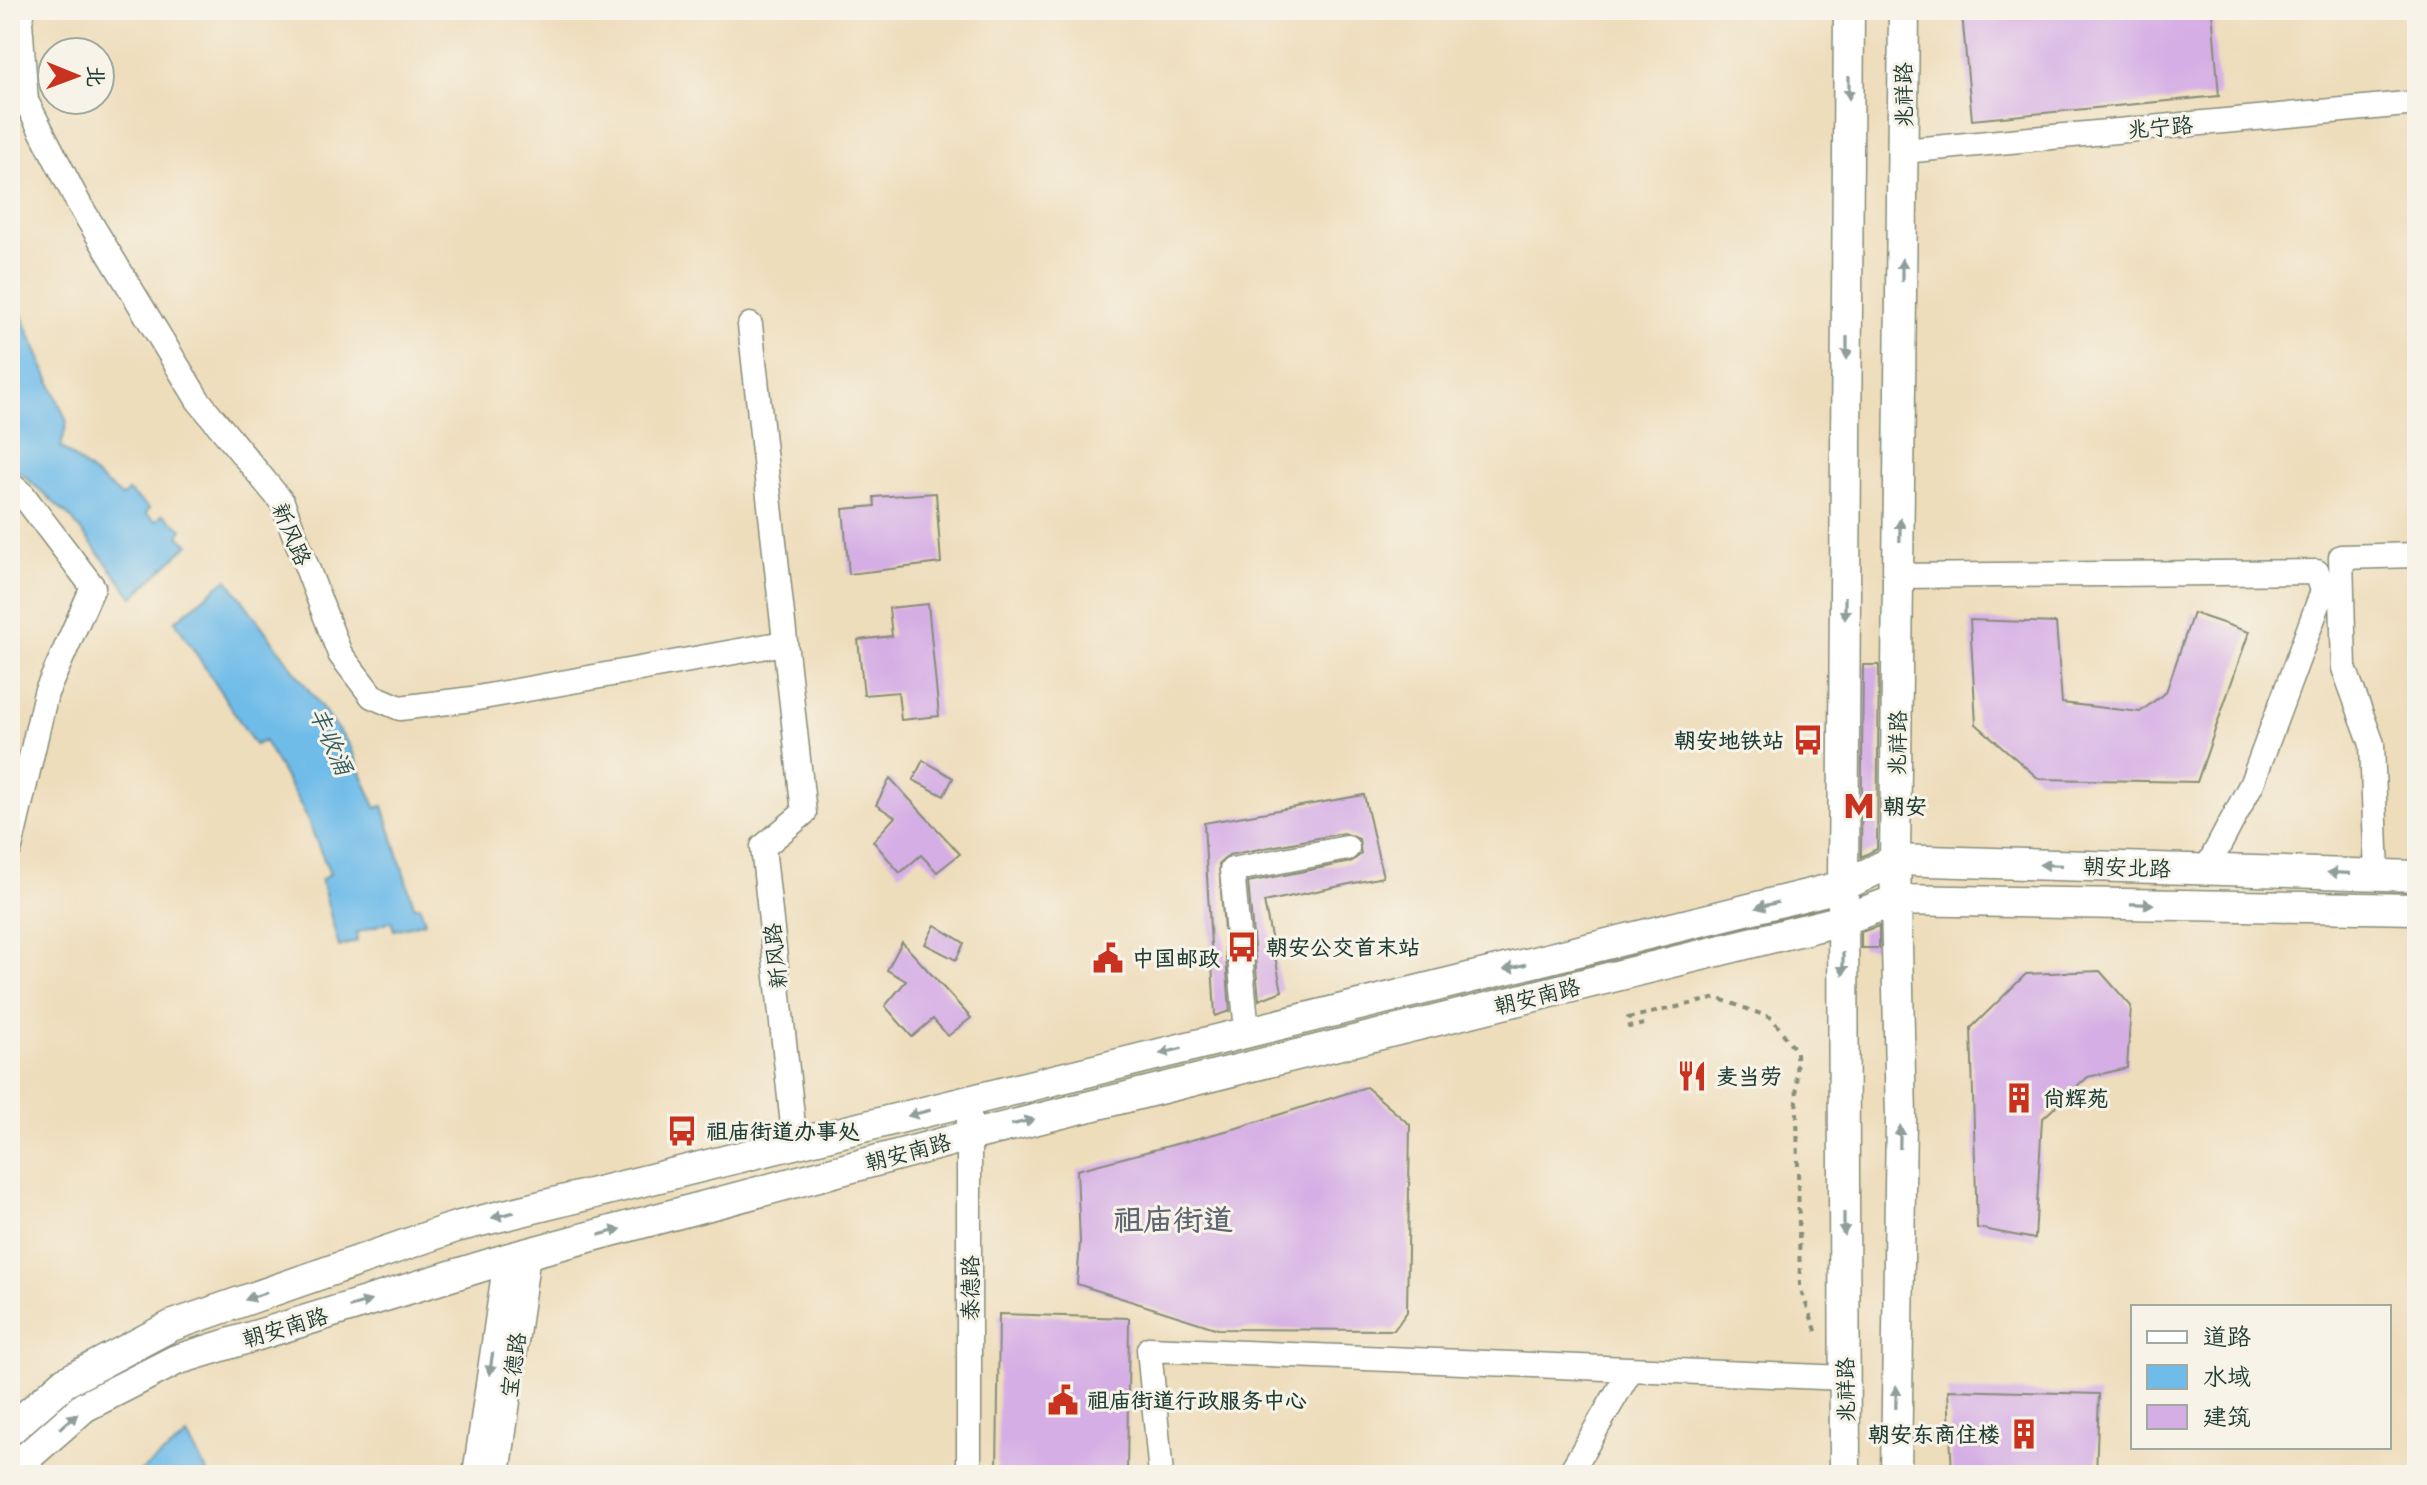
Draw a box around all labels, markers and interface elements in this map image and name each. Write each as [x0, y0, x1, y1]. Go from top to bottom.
north arrow [36, 36, 116, 116]
street label: 兆祥路 [1888, 62, 1917, 128]
text: 北 [82, 65, 111, 88]
one-way arrow [1842, 76, 1855, 101]
street label: 兆宁路 [2126, 109, 2194, 144]
one-way arrow [1896, 257, 1908, 282]
one-way arrow [1841, 336, 1853, 361]
street label: 新风路 [266, 498, 319, 570]
one-way arrow [1894, 517, 1906, 542]
one-way arrow [1839, 596, 1851, 621]
water label: 丰收涌 [304, 701, 362, 780]
street label: 兆祥路 [1881, 710, 1912, 776]
bus stop icon: 朝安地铁站 [1791, 723, 1825, 757]
place label: 朝安地铁站 [1674, 725, 1784, 754]
metro station icon: 朝安 [1842, 789, 1876, 823]
place label: 朝安 [1883, 791, 1927, 820]
street label: 朝安北路 [2083, 850, 2172, 883]
one-way arrow [2038, 859, 2063, 871]
one-way arrow [2326, 867, 2351, 880]
one-way arrow [2130, 898, 2155, 910]
one-way arrow [1755, 899, 1780, 911]
street label: 新风路 [757, 922, 792, 990]
bus stop icon: 朝安公交首末站 [1225, 930, 1259, 964]
place label: 朝安公交首末站 [1266, 932, 1420, 961]
public building icon: 中国邮政 [1091, 941, 1125, 975]
place label: 中国邮政 [1132, 943, 1220, 972]
one-way arrow [1837, 952, 1849, 977]
one-way arrow [1502, 961, 1527, 973]
street label: 朝安南路 [1491, 971, 1583, 1020]
one-way arrow [1158, 1045, 1183, 1058]
restaurant icon: 麦当劳 [1675, 1059, 1709, 1093]
place label: 麦当劳 [1716, 1061, 1782, 1090]
building icon: 尚辉苑 [2002, 1081, 2036, 1115]
place label: 尚辉苑 [2043, 1083, 2109, 1112]
one-way arrow [906, 1108, 931, 1120]
bus stop icon: 祖庙街道办事处 [665, 1114, 699, 1148]
place label: 祖庙街道办事处 [706, 1116, 860, 1145]
one-way arrow [1011, 1116, 1036, 1128]
one-way arrow [1894, 1124, 1906, 1149]
street label: 朝安南路 [862, 1126, 954, 1177]
district label: 祖庙街道 [1113, 1198, 1233, 1238]
one-way arrow [490, 1210, 515, 1222]
one-way arrow [1838, 1212, 1850, 1237]
one-way arrow [598, 1225, 622, 1238]
street label: 泰德路 [955, 1255, 984, 1321]
one-way arrow [244, 1291, 268, 1303]
one-way arrow [348, 1297, 372, 1310]
street label: 朝安南路 [239, 1300, 331, 1353]
legend [2131, 1305, 2391, 1449]
text: 道路 [2203, 1320, 2251, 1351]
street label: 宝德路 [494, 1330, 531, 1400]
one-way arrow [484, 1352, 497, 1377]
street label: 兆祥路 [1830, 1357, 1859, 1423]
text: 水域 [2203, 1360, 2251, 1391]
public building icon: 祖庙街道行政服务中心 [1046, 1383, 1080, 1417]
one-way arrow [1890, 1384, 1903, 1409]
place label: 祖庙街道行政服务中心 [1087, 1385, 1307, 1414]
text: 建筑 [2203, 1400, 2251, 1431]
one-way arrow [58, 1413, 78, 1430]
building icon: 朝安东商住楼 [2007, 1417, 2041, 1451]
place label: 朝安东商住楼 [1868, 1419, 2000, 1448]

